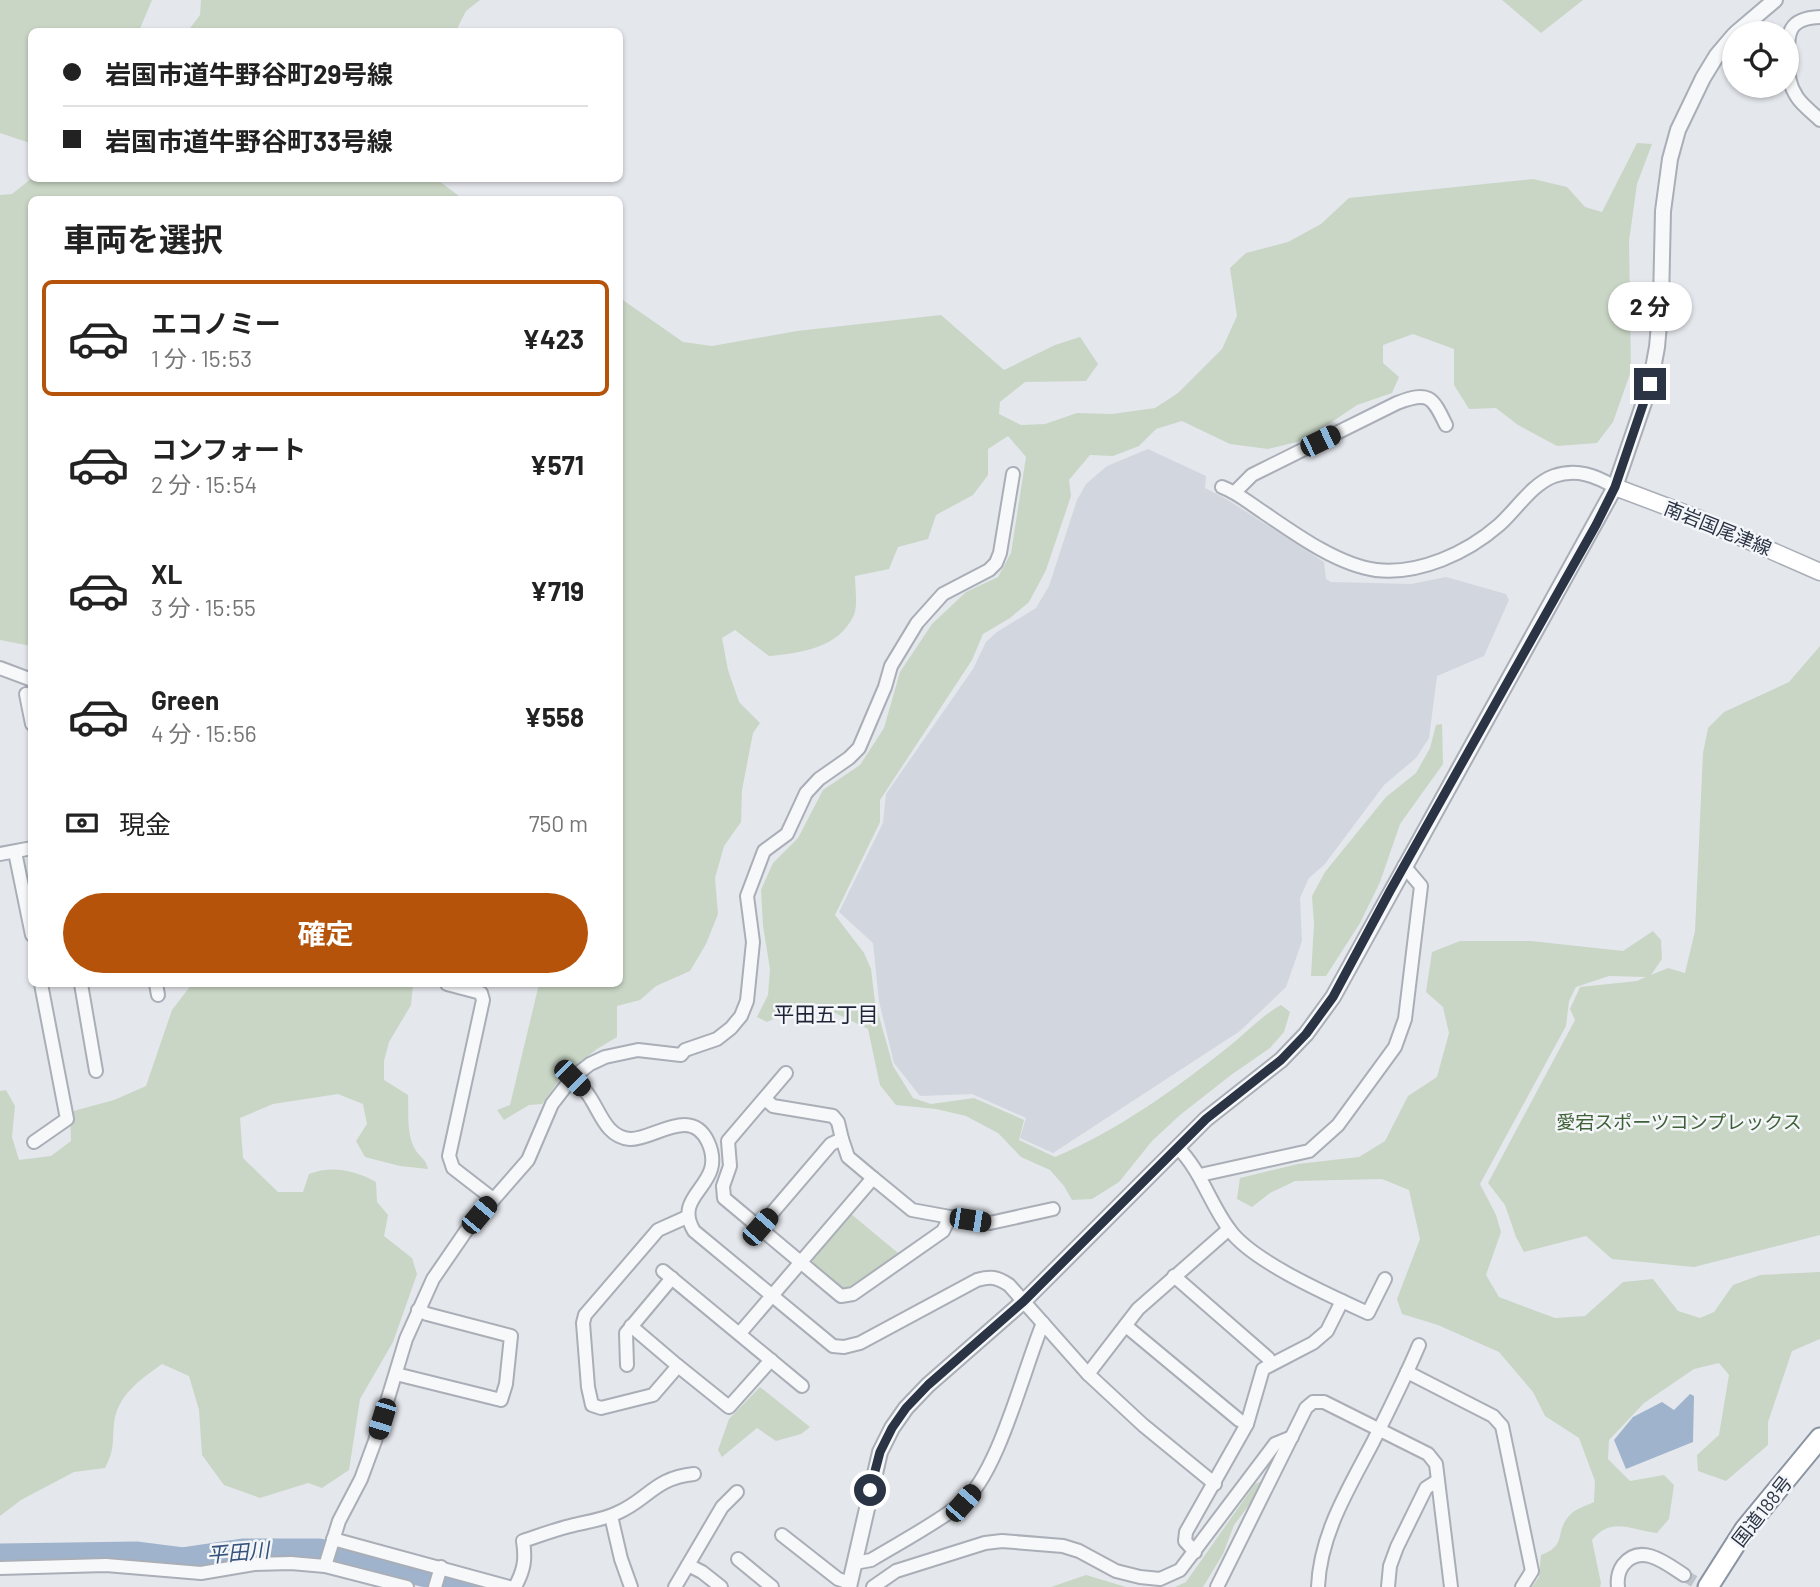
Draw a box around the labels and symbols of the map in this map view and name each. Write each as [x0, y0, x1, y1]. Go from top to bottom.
callout: 2 分 [1608, 282, 1692, 332]
route end [1634, 368, 1666, 400]
car [1297, 422, 1344, 460]
street label: 南岩国尾津線 [1661, 496, 1775, 560]
district label: 平田五丁目 [774, 1001, 879, 1026]
car [550, 1056, 595, 1100]
park label: 愛宕スポーツコンプレックス [1556, 1110, 1802, 1133]
car [458, 1192, 501, 1238]
car [739, 1204, 782, 1250]
car [948, 1206, 993, 1234]
car [366, 1396, 399, 1442]
street label: 国道188号 [1727, 1471, 1796, 1551]
route start [854, 1474, 886, 1506]
car [942, 1480, 985, 1526]
water label: 平田川 [205, 1536, 272, 1567]

